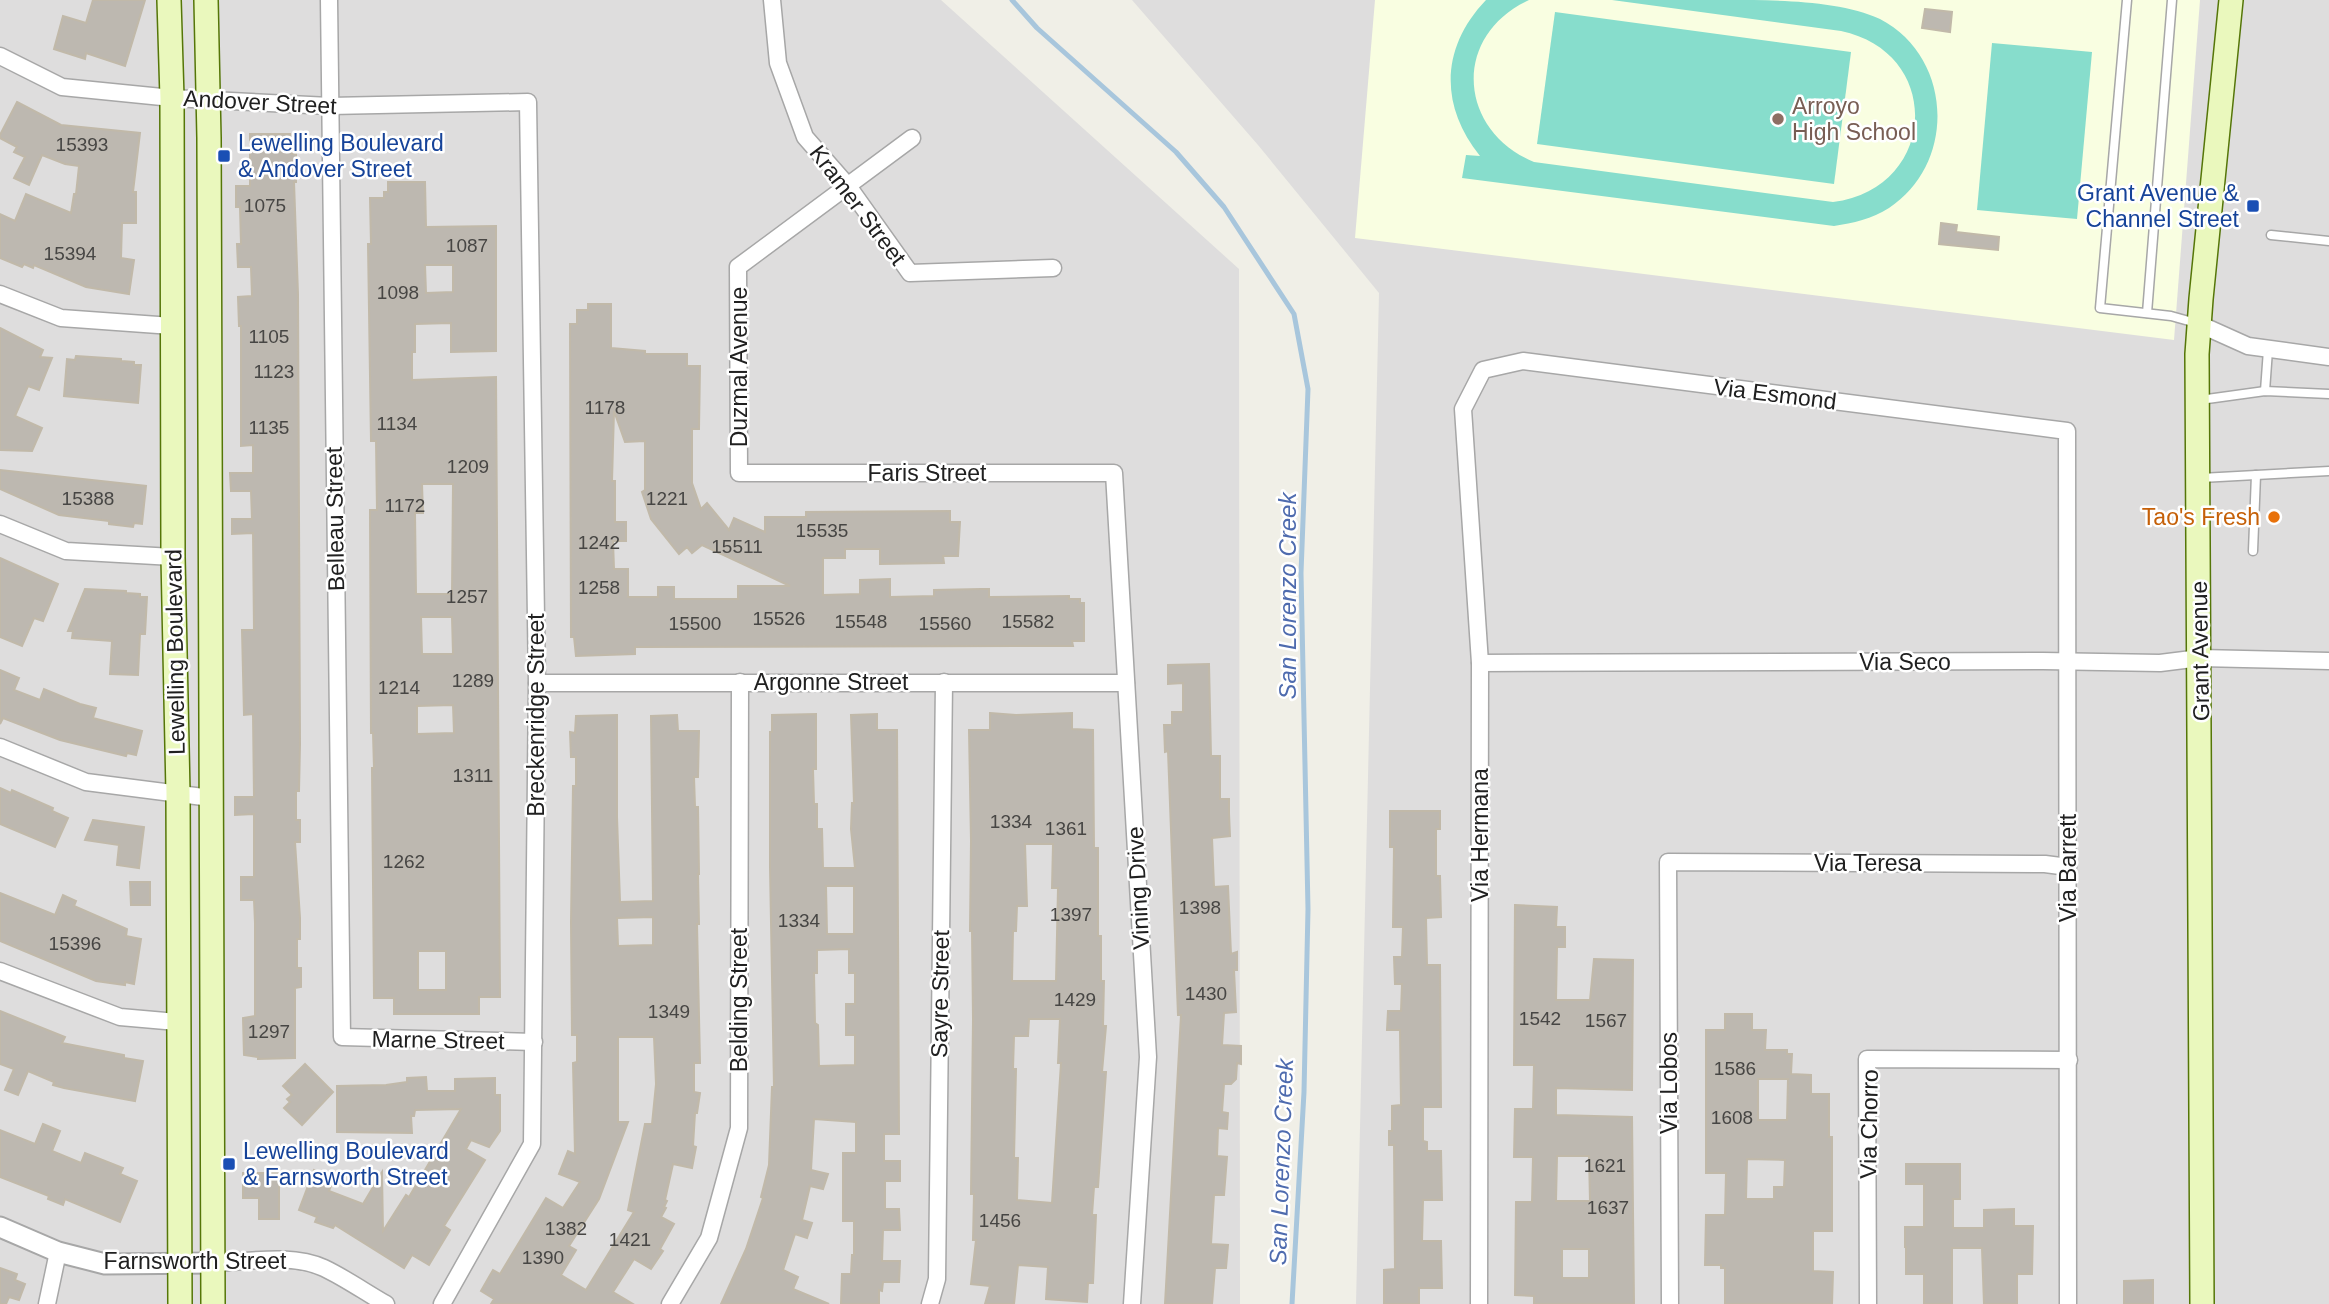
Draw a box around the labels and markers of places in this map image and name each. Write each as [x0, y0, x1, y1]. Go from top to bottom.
place label: Arroyo High School [1792, 93, 1916, 145]
marker: Arroyo High School [1770, 111, 1786, 127]
place label: Lewelling Boulevard & Andover Street [238, 130, 444, 182]
marker: Lewelling Boulevard & Andover Street [216, 148, 232, 164]
place label: Grant Avenue & Channel Street [2077, 180, 2240, 232]
marker: Grant Avenue & Channel Street [2245, 198, 2261, 214]
place label: Tao's Fresh [2142, 504, 2260, 530]
marker: Tao's Fresh [2266, 509, 2282, 525]
place label: Lewelling Boulevard & Farnsworth Street [243, 1138, 449, 1190]
marker: Lewelling Boulevard & Farnsworth Street [221, 1156, 237, 1172]

